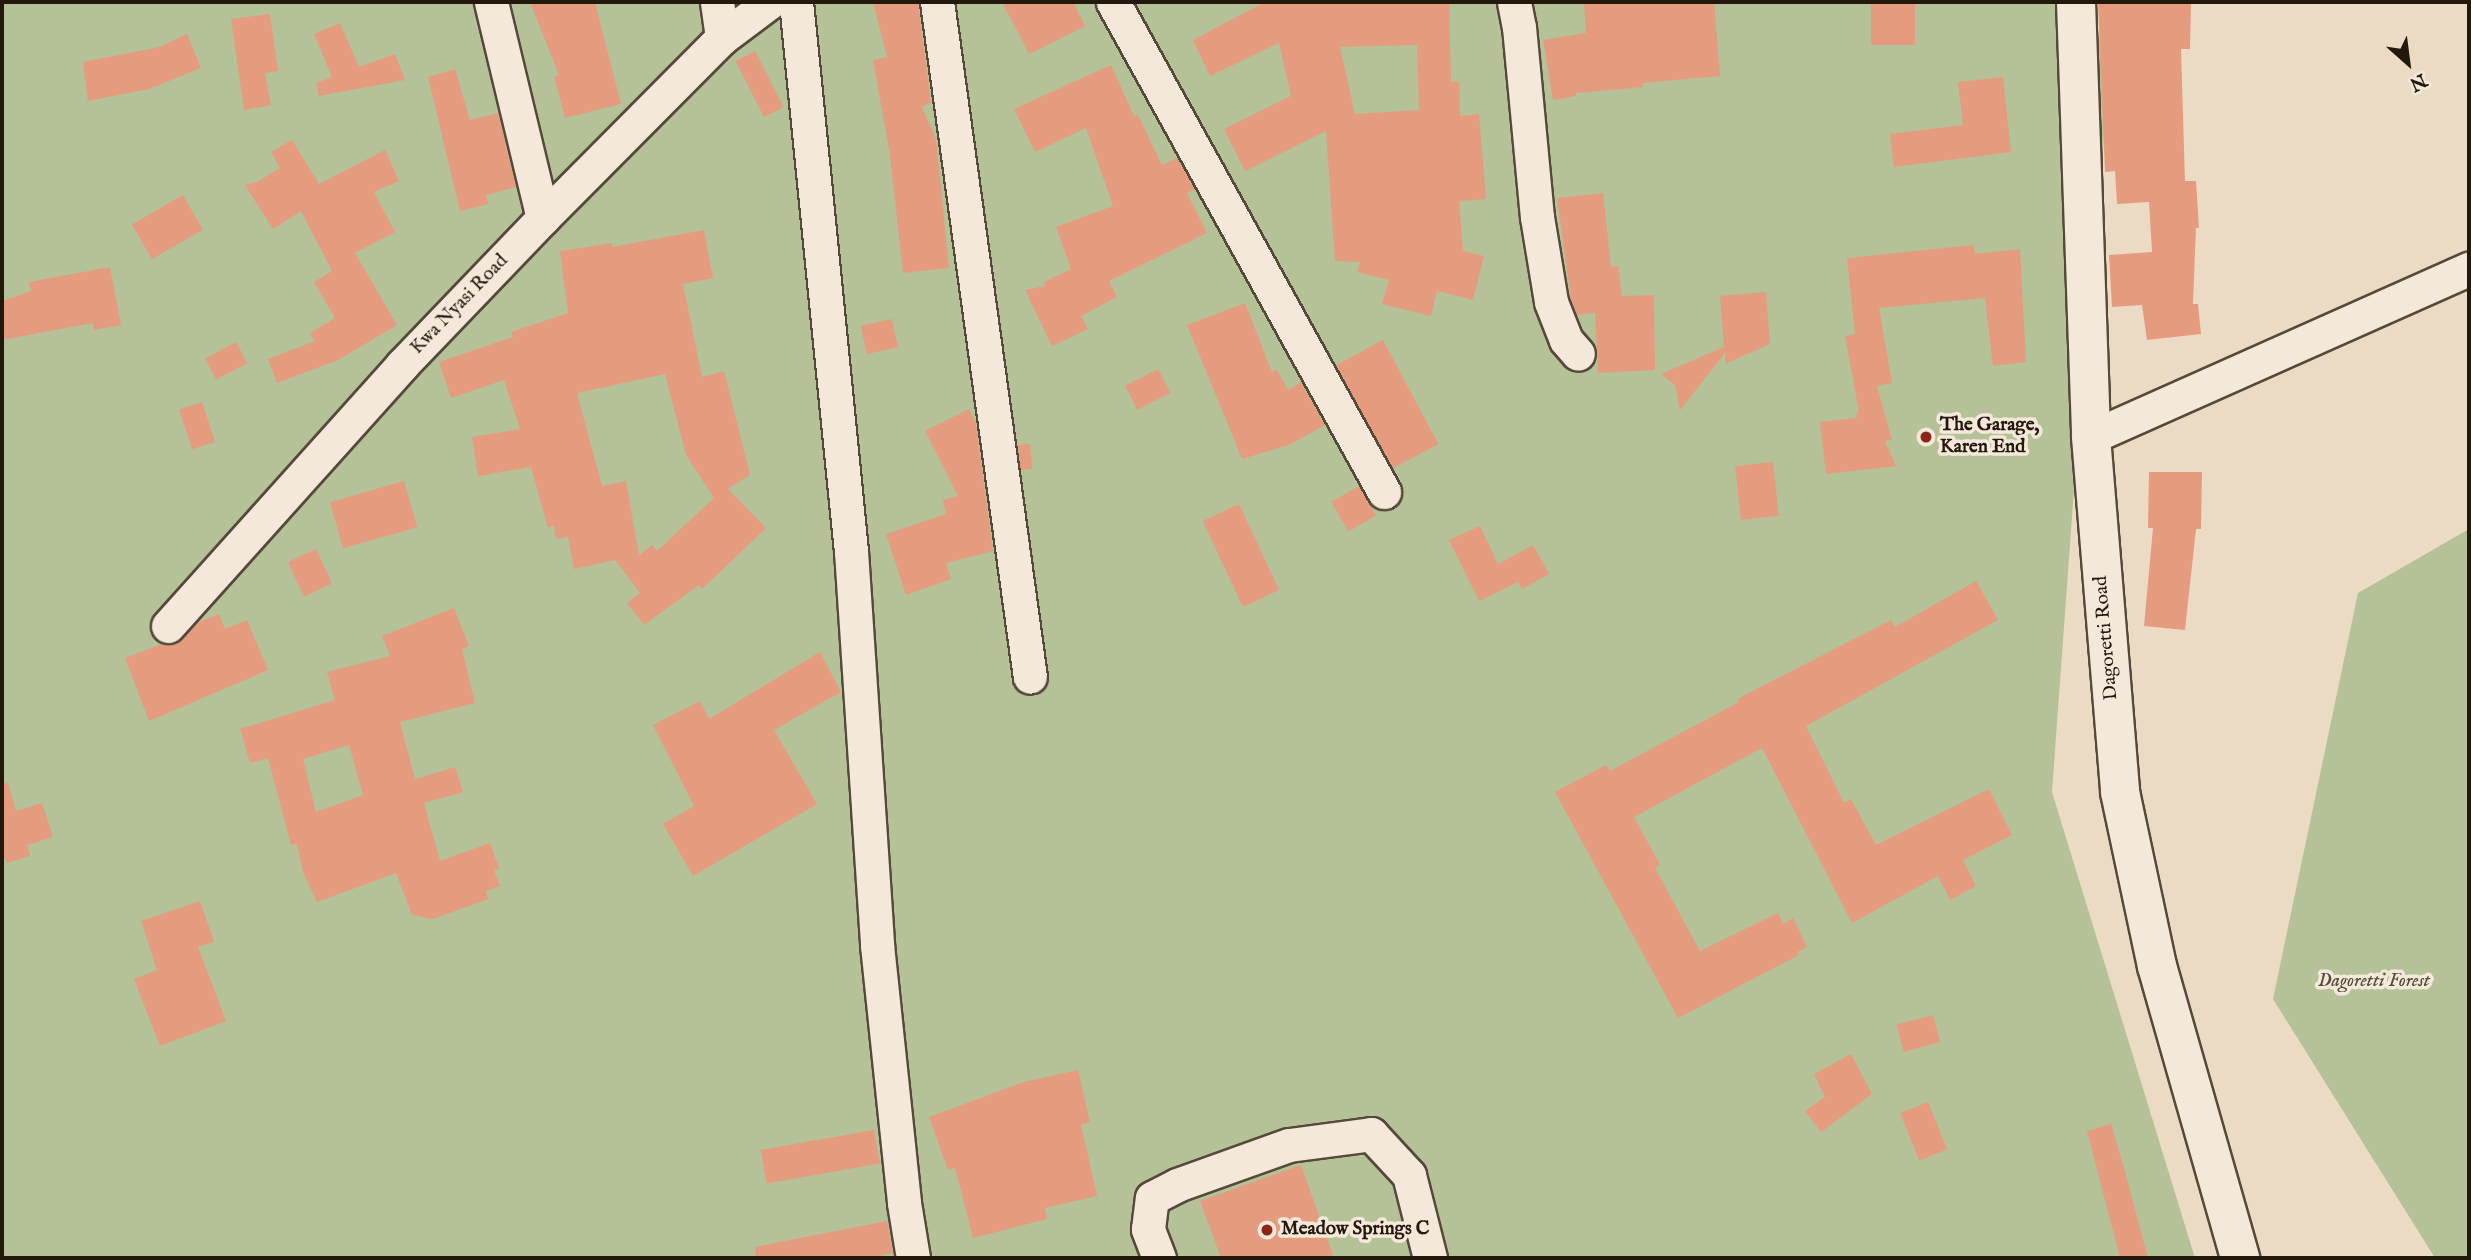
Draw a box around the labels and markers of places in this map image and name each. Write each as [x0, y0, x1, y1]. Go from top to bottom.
place label: The Garage, Karen End [1940, 415, 2039, 459]
marker: The Garage, Karen End [1918, 429, 1934, 445]
place label: Meadow Springs C [1281, 1219, 1429, 1241]
marker: Meadow Springs C [1259, 1222, 1275, 1238]

